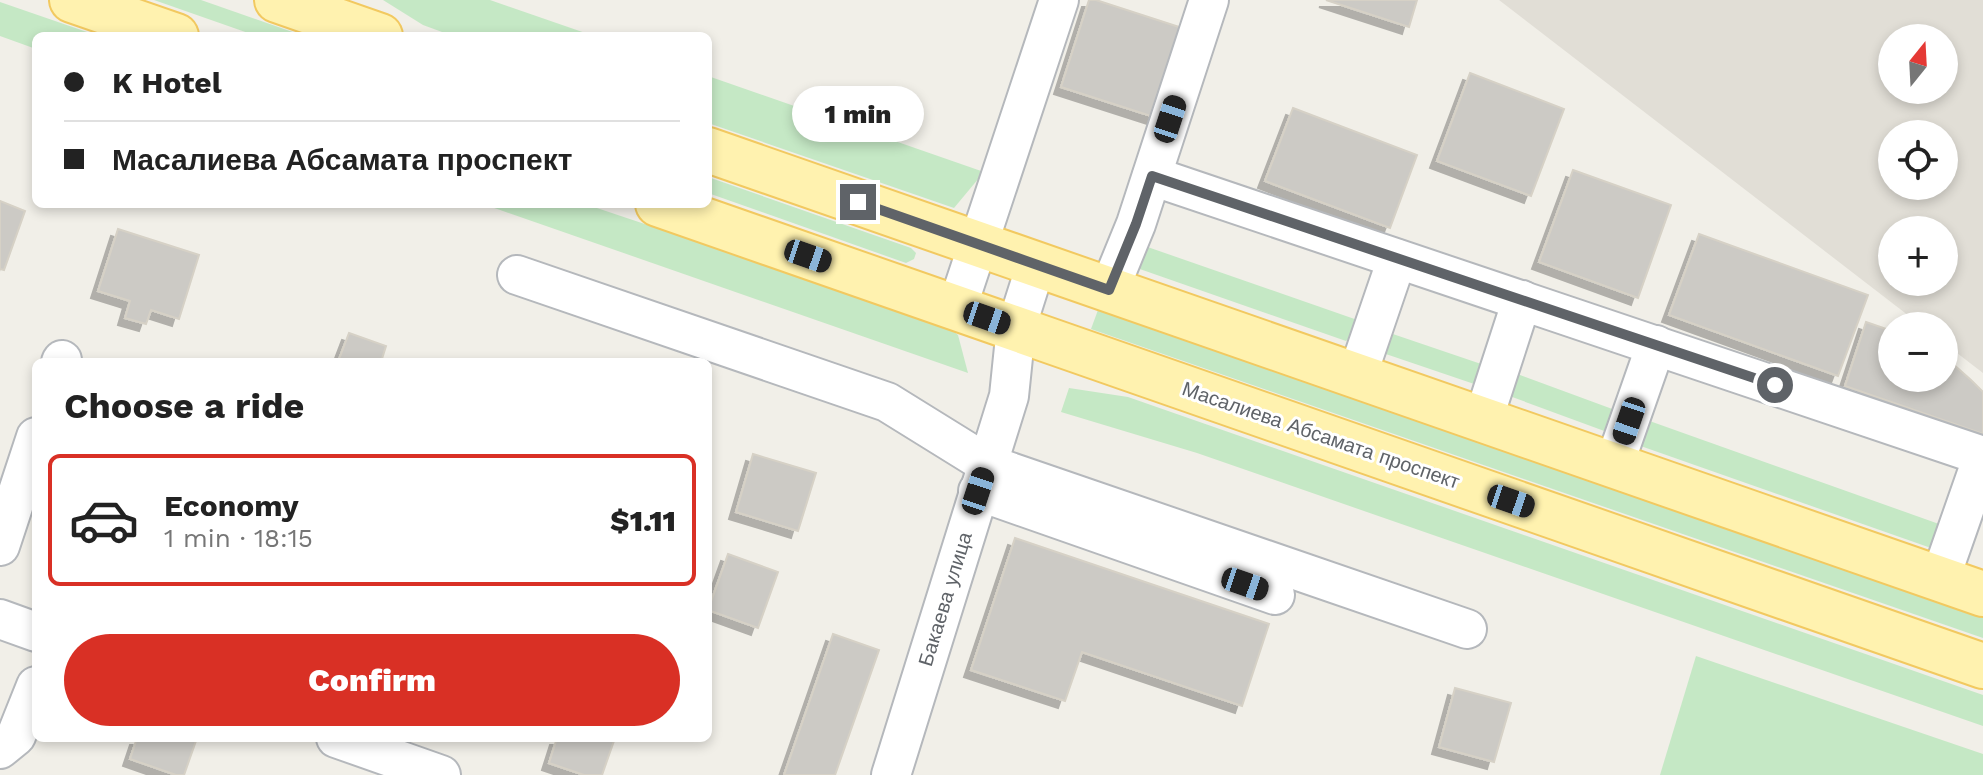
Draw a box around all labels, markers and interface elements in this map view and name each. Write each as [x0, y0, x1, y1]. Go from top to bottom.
north arrow [1878, 24, 1958, 104]
map controls [1878, 24, 1958, 392]
text: K Hotel [112, 65, 222, 100]
callout: 1 min [792, 86, 924, 142]
car [1151, 92, 1189, 146]
text: 1 min [825, 99, 891, 129]
button: locate [1878, 120, 1958, 200]
text: Масалиева Абсамата проспект [112, 142, 572, 177]
route end [840, 184, 876, 220]
button: + [1878, 216, 1958, 296]
car [781, 237, 835, 275]
car [960, 299, 1014, 337]
button: − [1878, 312, 1958, 392]
route start [1757, 367, 1793, 403]
street label: Масалиева Абсамата проспект [1179, 376, 1463, 494]
text: Choose a ride [64, 385, 304, 427]
car [1610, 394, 1648, 448]
car [959, 464, 997, 518]
car [1484, 482, 1538, 520]
icon: car [68, 484, 140, 556]
text: Economy [164, 488, 299, 523]
text: $1.11 [610, 503, 676, 538]
text: 1 min · 18:15 [164, 523, 313, 553]
street label: Бакаева улица [913, 528, 977, 669]
car [1218, 565, 1272, 603]
button: Confirm [64, 634, 680, 726]

